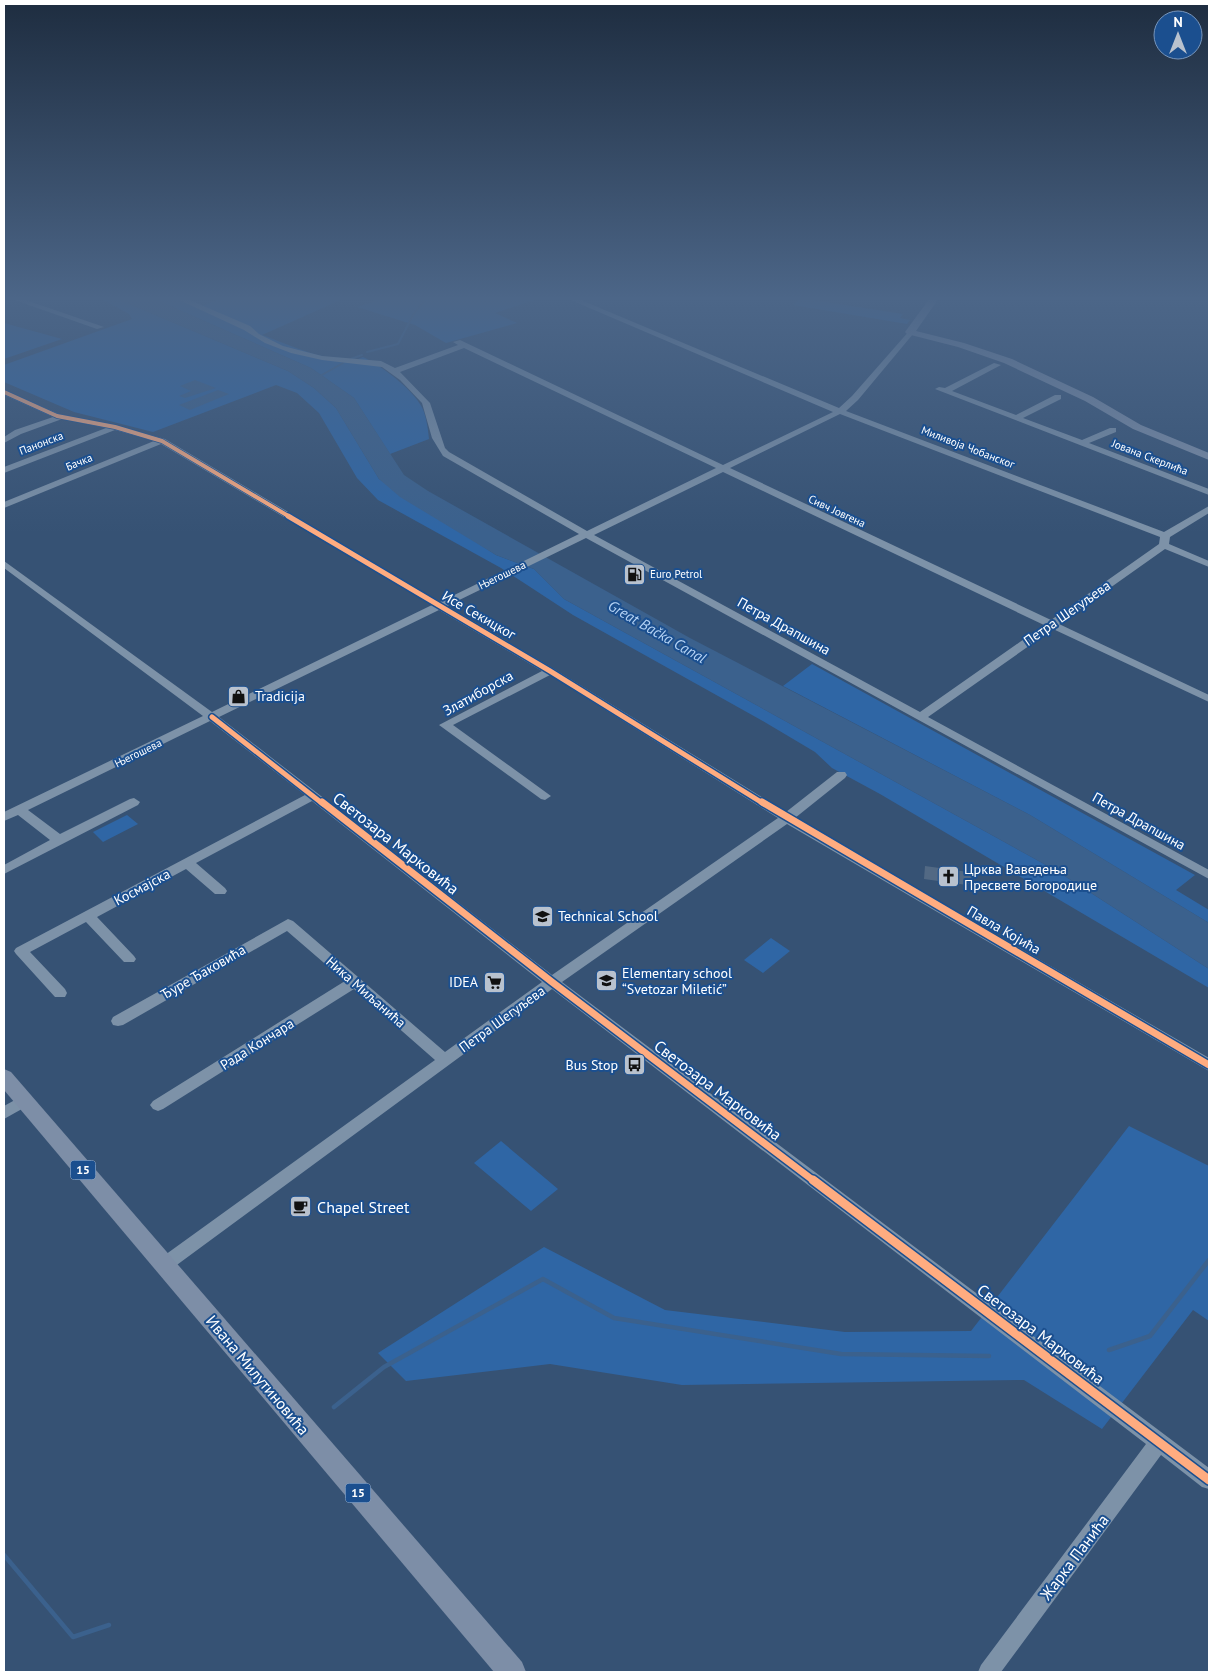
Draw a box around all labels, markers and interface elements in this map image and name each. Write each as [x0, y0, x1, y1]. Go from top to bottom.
north arrow [1153, 10, 1203, 60]
text: N [1173, 13, 1183, 31]
street label: Миливоја Чобанског [919, 423, 1018, 472]
street label: Панонска [17, 428, 65, 458]
street label: Јована Скерлића [1109, 436, 1190, 478]
street label: Бачка [64, 450, 94, 474]
street label: Сивч Јовгена [806, 492, 868, 530]
street label: Његошева [476, 558, 528, 592]
fuel station icon: Euro Petrol [622, 562, 646, 586]
place label: Euro Petrol [650, 567, 703, 581]
street label: Петра Шегуљева [1020, 576, 1114, 650]
street label: Исе Секицког [439, 587, 520, 644]
street label: Петра Драпшина [734, 593, 834, 659]
water label: Great Bačka Canal [605, 596, 710, 667]
street label: Златиборска [440, 666, 516, 720]
shop icon: Tradicija [227, 684, 251, 708]
place label: Tradicija [255, 687, 305, 705]
street label: Његошева [112, 736, 164, 770]
street label: Светозара Марковића [329, 788, 463, 898]
street label: Петра Драпшина [1089, 788, 1189, 854]
place label: Црква Ваведења Пресвете Богородице [964, 860, 1097, 894]
street label: Космајска [111, 865, 173, 909]
church icon: Црква Ваведења Пресвете Богородице [936, 865, 960, 889]
street label: Павла Којића [964, 902, 1044, 958]
school or university icon: Technical School [530, 904, 554, 928]
place label: Technical School [558, 907, 658, 925]
street label: Ђуре Ђаковића [157, 940, 249, 1004]
street label: Ника Миљанића [322, 952, 410, 1032]
place label: Elementary school “Svetozar Miletić” [622, 964, 732, 998]
school or university icon: Elementary school “Svetozar Miletić” [594, 969, 618, 993]
supermarket icon: IDEA [482, 970, 506, 994]
place label: IDEA [449, 973, 479, 991]
street label: Петра Шегуљева [455, 982, 549, 1056]
street label: Рада Кончара [217, 1014, 297, 1074]
street label: Светозара Марковића [650, 1036, 786, 1144]
bus stop icon: Bus Stop [622, 1053, 646, 1077]
place label: Bus Stop [566, 1056, 618, 1074]
road number: 15 [70, 1160, 96, 1180]
cafe icon: Chapel Street [289, 1195, 313, 1219]
place label: Chapel Street [317, 1197, 410, 1217]
street label: Светозара Марковића [973, 1280, 1109, 1388]
street label: Ивана Милутиновића [202, 1311, 314, 1439]
road number: 15 [346, 1484, 370, 1502]
street label: Жарка Панића [1035, 1510, 1113, 1605]

